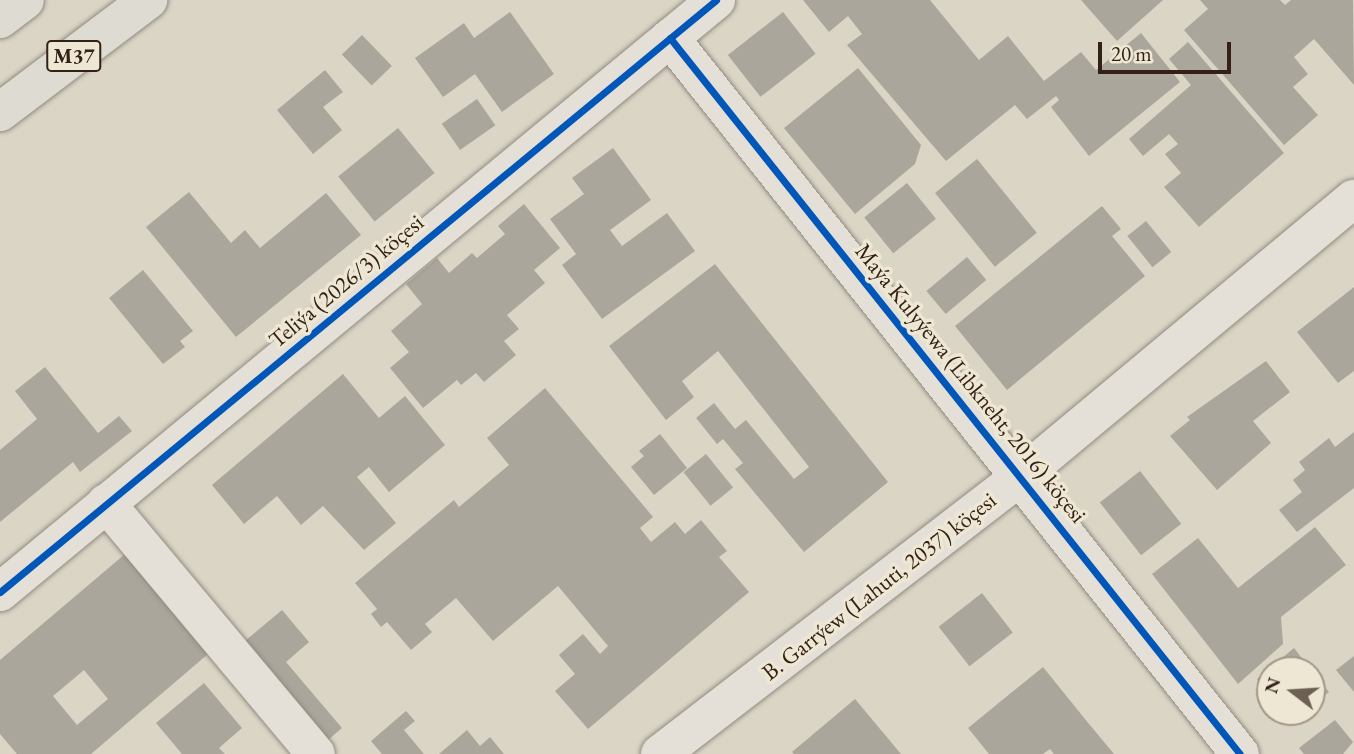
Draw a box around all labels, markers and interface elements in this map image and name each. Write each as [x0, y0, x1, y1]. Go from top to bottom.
scale bar [1102, 28, 1235, 72]
road number: M37 [46, 38, 102, 74]
text: 20 m [1111, 40, 1152, 67]
street label: Teliýa (2026/3) köçesi [263, 208, 429, 354]
street label: Maýa Kulyýewa (Libkneht, 2016) köçesi [850, 238, 1092, 528]
street label: B. Garrýew (Lahuti, 2037) köçesi [757, 486, 1001, 686]
north arrow [1256, 656, 1326, 726]
text: N [1258, 674, 1287, 696]

